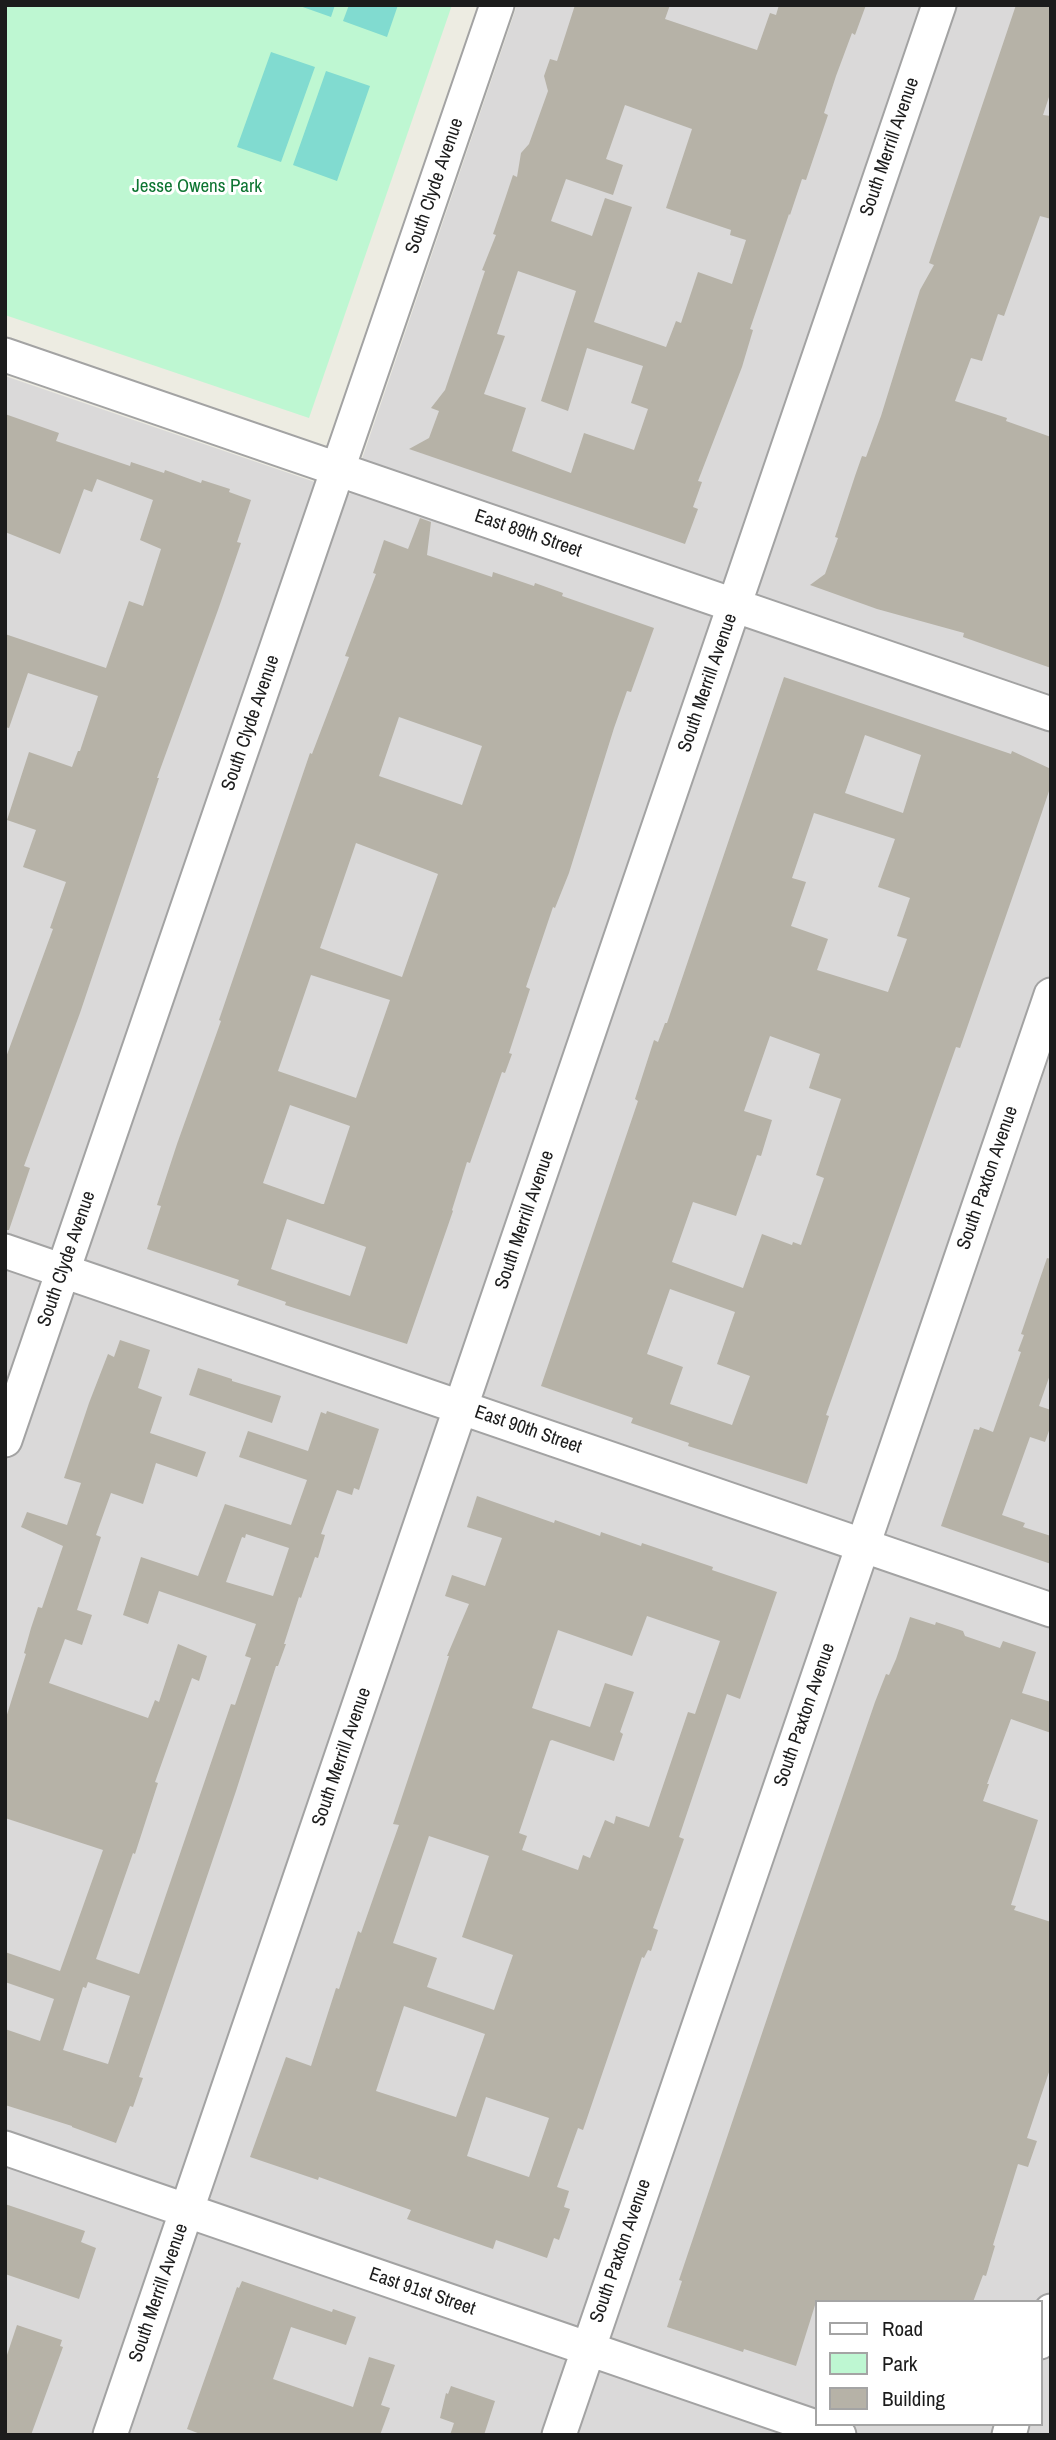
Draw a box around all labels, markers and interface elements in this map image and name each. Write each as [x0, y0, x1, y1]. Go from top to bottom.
street label: South Merrill Avenue [856, 75, 924, 219]
street label: South Clyde Avenue [401, 115, 469, 257]
park label: Jesse Owens Park [132, 176, 262, 198]
street label: East 89th Street [471, 505, 585, 563]
street label: South Merrill Avenue [674, 611, 742, 755]
street label: South Clyde Avenue [217, 652, 285, 794]
street label: South Paxton Avenue [953, 1103, 1023, 1253]
street label: South Merrill Avenue [491, 1148, 559, 1292]
street label: South Clyde Avenue [33, 1188, 101, 1330]
street label: East 90th Street [471, 1401, 585, 1459]
street label: South Paxton Avenue [770, 1640, 840, 1790]
street label: South Merrill Avenue [308, 1685, 376, 1829]
street label: South Paxton Avenue [586, 2176, 656, 2326]
street label: South Merrill Avenue [125, 2221, 193, 2365]
street label: East 91st Street [366, 2263, 478, 2321]
legend [814, 2300, 1042, 2426]
text: Road [882, 2314, 923, 2343]
text: Park [882, 2349, 917, 2378]
text: Building [882, 2384, 945, 2413]

